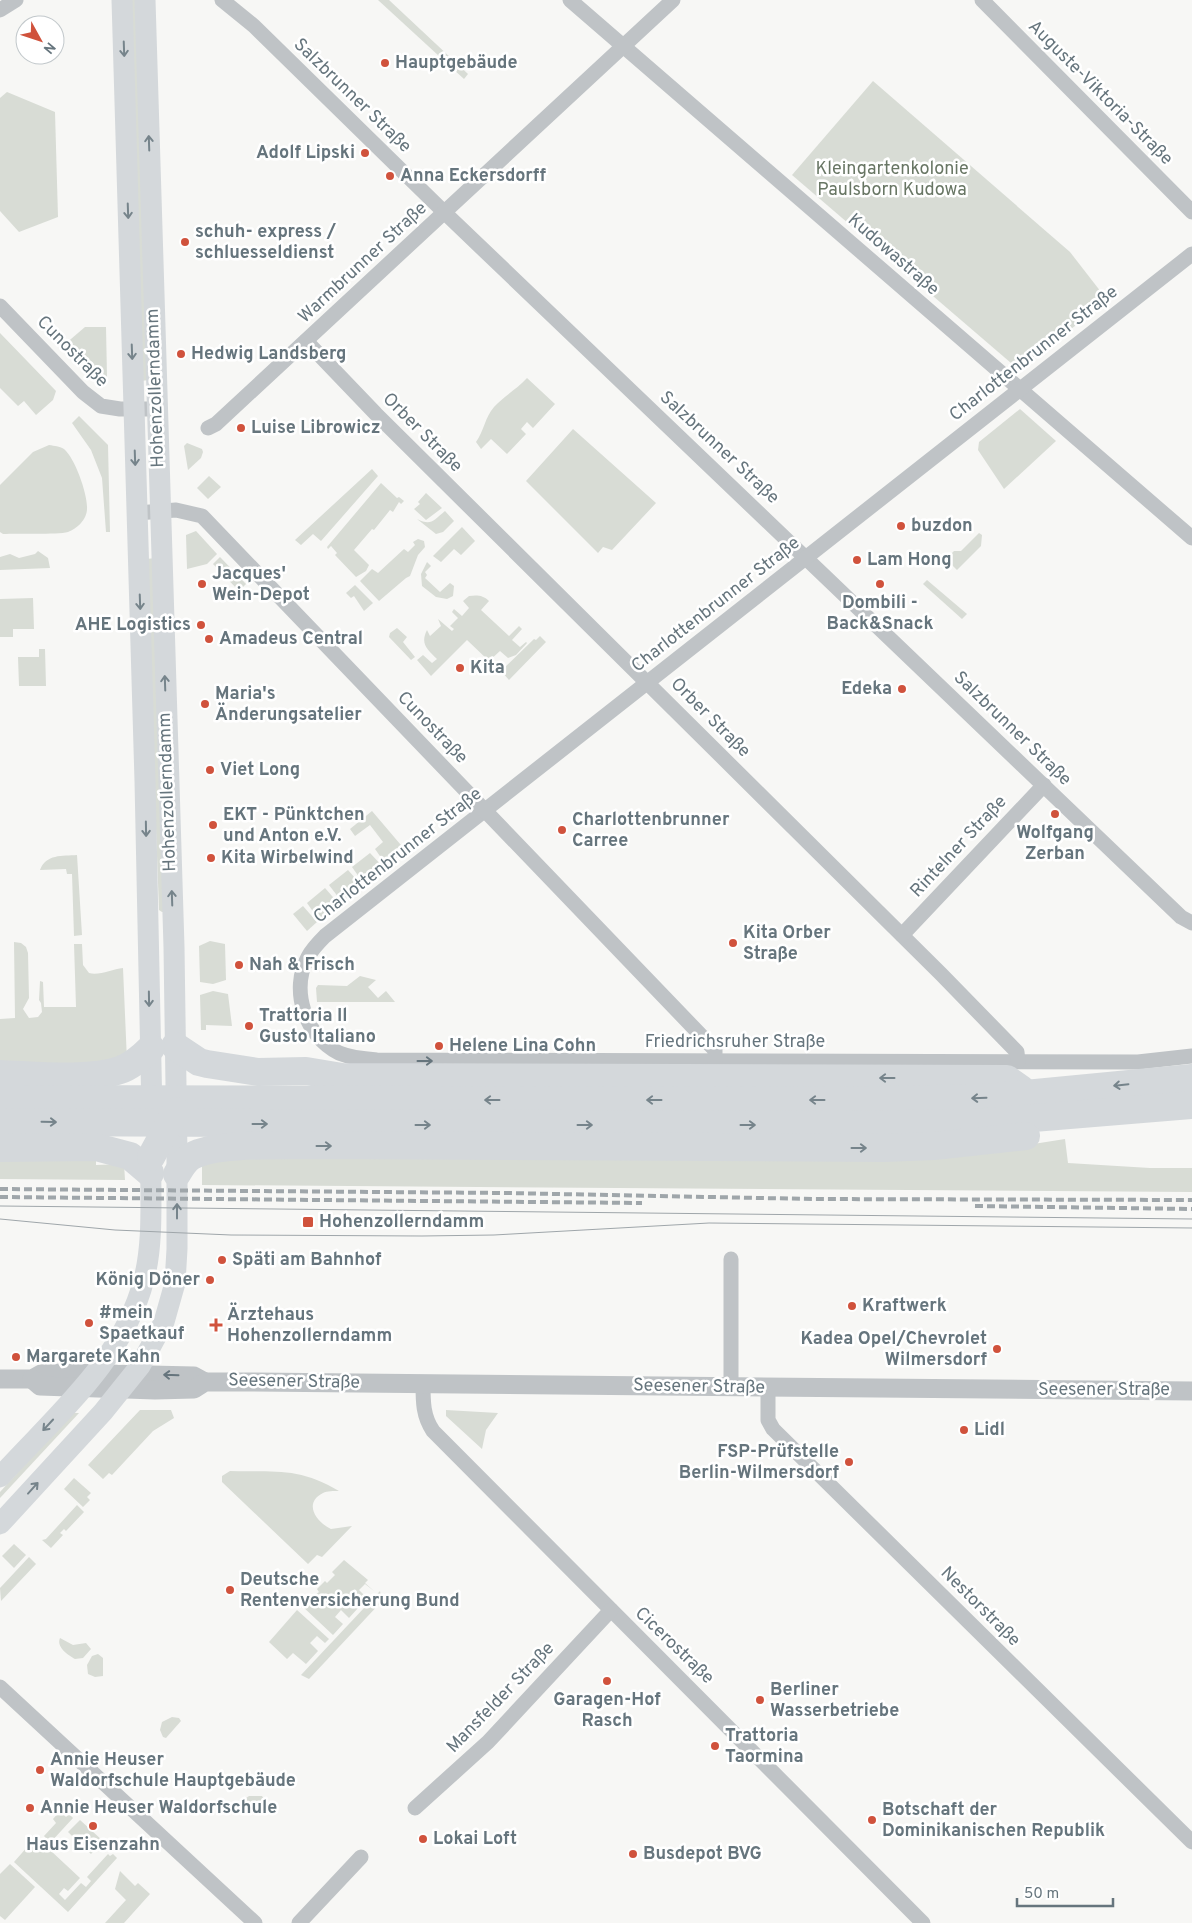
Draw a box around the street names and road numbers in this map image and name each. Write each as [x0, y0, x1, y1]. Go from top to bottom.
street label: Auguste-Viktoria-Straße [1023, 16, 1177, 170]
street label: Salzbrunner Straße [288, 34, 416, 158]
street label: Warmbrunner Straße [294, 197, 432, 329]
street label: Kudowastraße [842, 209, 944, 301]
street label: Charlottenbrunner Straße [945, 281, 1123, 427]
street label: Hohenzollerndamm [142, 308, 170, 468]
street label: Cunostraße [31, 311, 113, 393]
street label: Salzbrunner Straße [654, 387, 784, 509]
street label: Orber Straße [377, 388, 467, 478]
street label: Charlottenbrunner Straße [627, 532, 805, 678]
street label: Salzbrunner Straße [948, 667, 1076, 791]
street label: Orber Straße [665, 673, 755, 763]
street label: Cunostraße [392, 687, 472, 769]
street label: Hohenzollerndamm [154, 712, 182, 872]
street label: Charlottenbrunner Straße [309, 783, 487, 929]
street label: Rintelner Straße [906, 791, 1012, 903]
street label: Friedrichsruher Straße [645, 1031, 825, 1054]
street label: Seesener Straße [228, 1369, 360, 1395]
street label: Seesener Straße [633, 1374, 765, 1400]
street label: Seesener Straße [1038, 1379, 1170, 1402]
street label: Nestorstraße [935, 1562, 1025, 1652]
street label: Cicerostraße [629, 1602, 719, 1690]
street label: Mansfelder Straße [442, 1638, 560, 1758]

